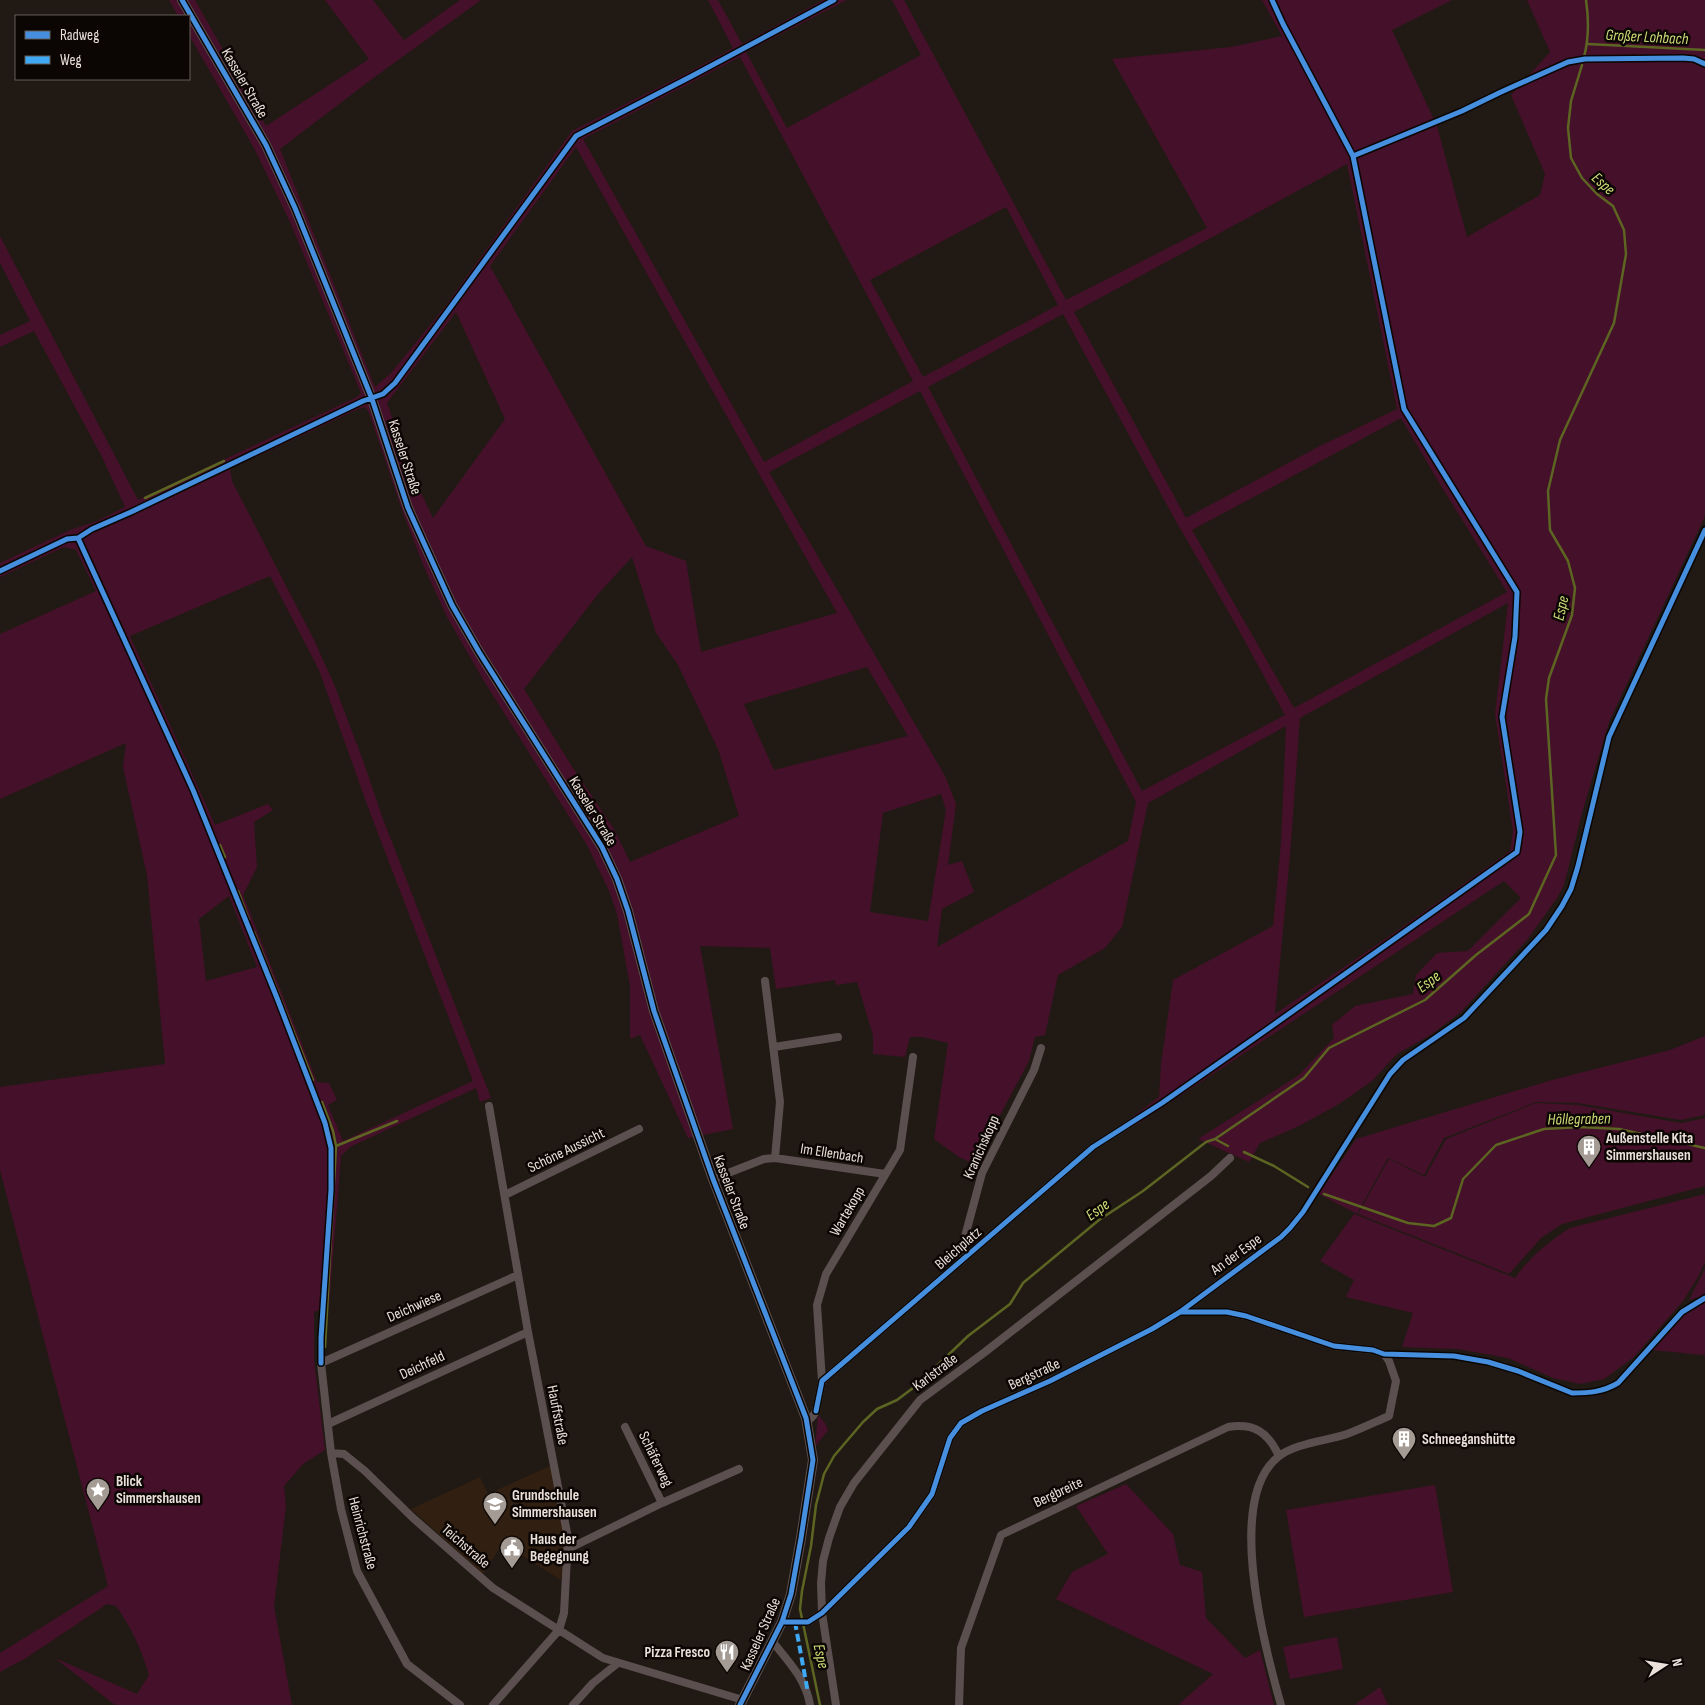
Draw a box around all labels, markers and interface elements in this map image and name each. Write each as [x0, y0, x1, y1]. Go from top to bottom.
legend [15, 15, 190, 80]
text: Radweg [60, 26, 99, 45]
water label: Großer Lohbach [1605, 26, 1689, 49]
street label: Kasseler Straße [217, 45, 272, 122]
text: Weg [60, 51, 82, 70]
water label: Espe [1587, 169, 1619, 199]
street label: Kasseler Straße [383, 417, 426, 497]
water label: Espe [1550, 594, 1573, 622]
street label: Kasseler Straße [564, 773, 621, 849]
water label: Espe [1413, 967, 1445, 997]
water label: Höllegraben [1547, 1109, 1611, 1130]
street label: Kranichskopp [959, 1112, 1004, 1182]
street label: Schöne Aussicht [525, 1124, 608, 1177]
place label: Außenstelle Kita Simmershausen [1605, 1129, 1693, 1165]
building icon: Außenstelle Kita Simmershausen [1576, 1134, 1602, 1168]
street label: Im Ellenbach [799, 1139, 865, 1168]
street label: Kasseler Straße [709, 1152, 754, 1232]
street label: Wartekopp [826, 1183, 869, 1239]
water label: Espe [1082, 1195, 1113, 1225]
street label: Bleichplatz [931, 1223, 986, 1274]
street label: An der Espe [1206, 1230, 1265, 1280]
street label: Deichwiese [384, 1286, 444, 1327]
street label: Deichfeld [397, 1347, 448, 1384]
street label: Karlstraße [909, 1349, 962, 1396]
street label: Bergstraße [1005, 1354, 1063, 1395]
street label: Hauffstraße [542, 1384, 573, 1447]
building icon: Schneeganshütte [1391, 1426, 1417, 1460]
street label: Schäferweg [634, 1428, 677, 1490]
place label: Schneeganshütte [1422, 1430, 1515, 1449]
place label: Blick Simmershausen [116, 1472, 201, 1508]
street label: Bergbreite [1031, 1473, 1086, 1512]
place icon: Blick Simmershausen [85, 1477, 111, 1511]
place label: Grundschule Simmershausen [512, 1486, 597, 1522]
school or university icon: Grundschule Simmershausen [482, 1491, 508, 1525]
street label: Heinrichstraße [344, 1495, 381, 1572]
street label: Teichstraße [437, 1520, 494, 1573]
place label: Haus der Begegnung [530, 1530, 589, 1566]
public building icon: Haus der Begegnung [499, 1535, 525, 1569]
street label: Kasseler Straße [736, 1595, 785, 1674]
restaurant icon: Pizza Fresco [714, 1639, 740, 1673]
north arrow [1640, 1640, 1690, 1690]
water label: Espe [809, 1642, 832, 1670]
place label: Pizza Fresco [645, 1643, 710, 1662]
text: N [1668, 1657, 1686, 1668]

